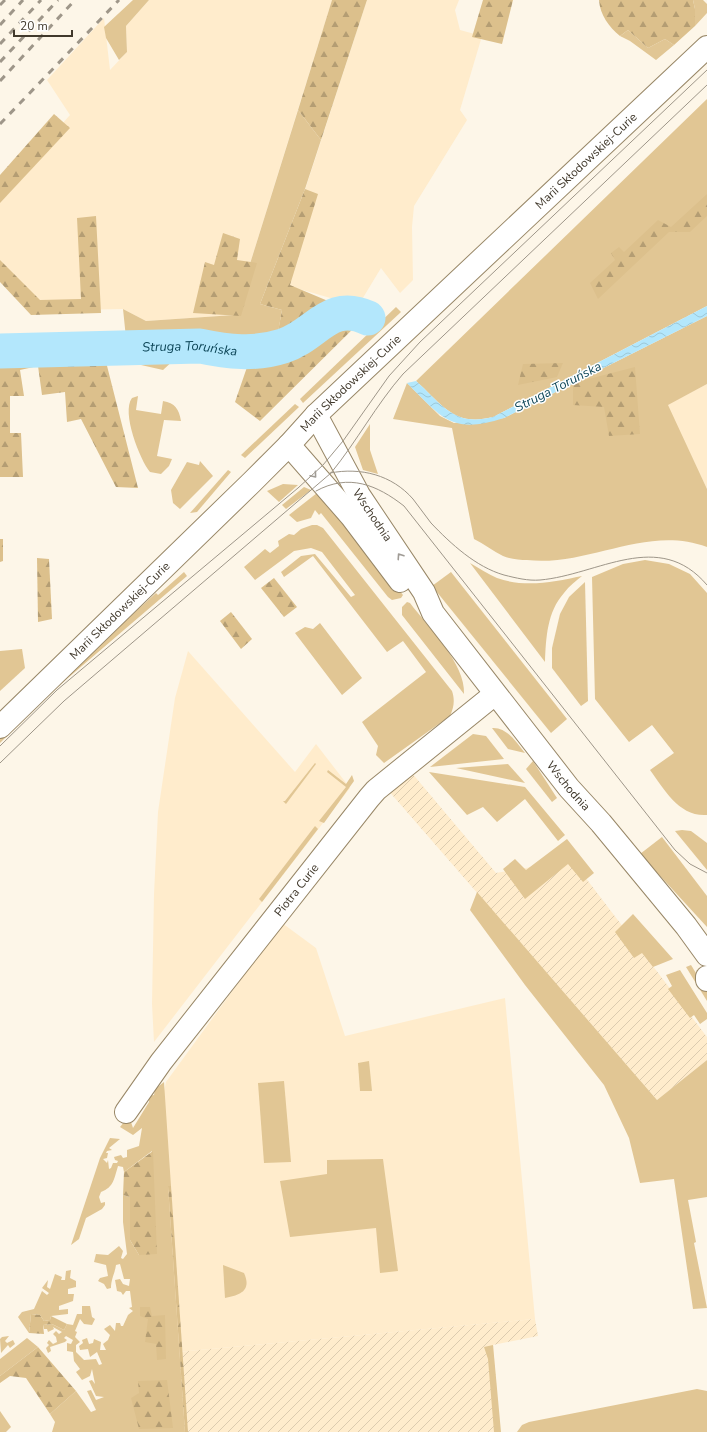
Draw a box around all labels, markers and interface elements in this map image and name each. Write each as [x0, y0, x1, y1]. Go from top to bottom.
scale bar [14, 12, 72, 38]
text: 20 m [20, 18, 48, 34]
street label: Marii Skłodowskiej-Curie [532, 109, 640, 213]
street label: Marii Skłodowskiej-Curie [297, 331, 404, 435]
water label: Struga Toruńska [142, 337, 238, 360]
water label: Struga Toruńska [511, 357, 605, 417]
one-way arrow [310, 470, 317, 477]
street label: Wschodnia [349, 486, 396, 545]
one-way arrow [397, 553, 404, 560]
street label: Marii Skłodowskiej-Curie [66, 558, 173, 663]
street label: Wschodnia [543, 758, 594, 814]
street label: Piotra Curie [271, 860, 322, 920]

